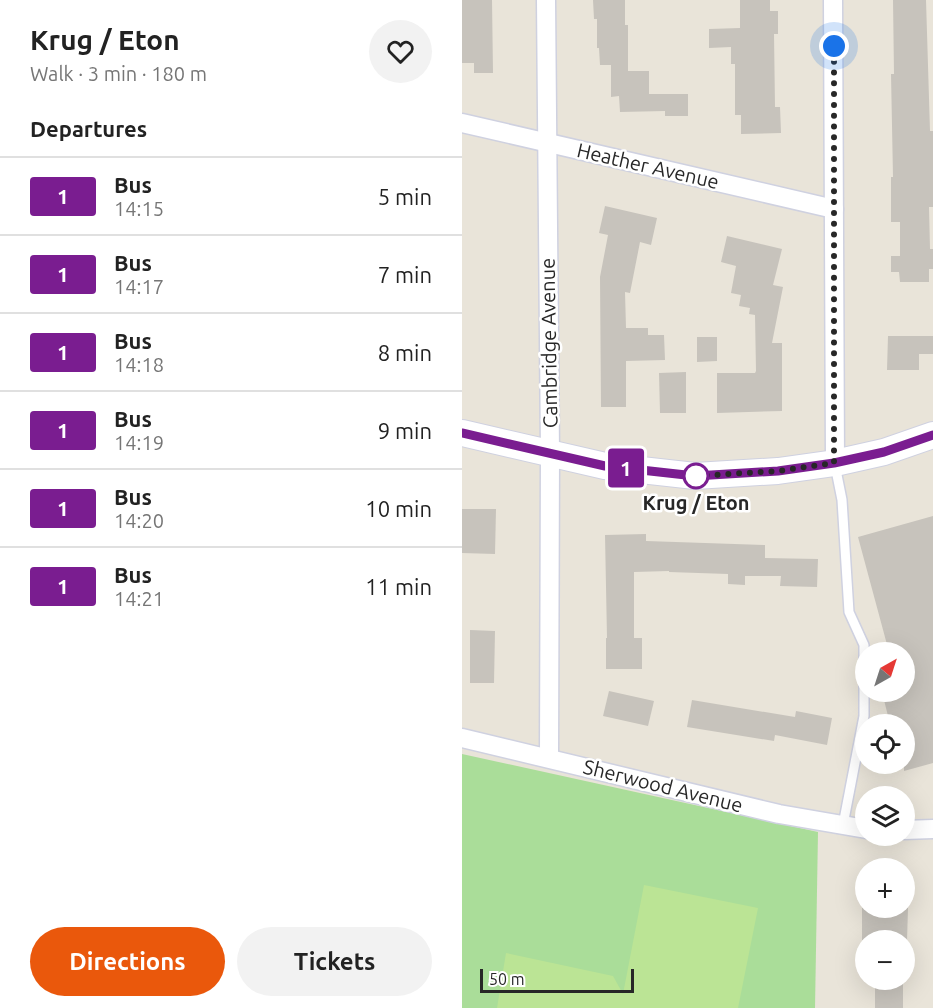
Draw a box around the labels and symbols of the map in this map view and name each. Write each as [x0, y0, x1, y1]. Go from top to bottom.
your location [819, 31, 849, 61]
street label: Heather Avenue [575, 138, 721, 193]
street label: Cambridge Avenue [536, 258, 561, 428]
line badge: 1 [606, 448, 646, 488]
marker: Krug / Eton [683, 463, 709, 489]
place label: Krug / Eton [643, 491, 749, 514]
north arrow [855, 642, 915, 702]
street label: Sherwood Avenue [581, 755, 745, 816]
scale bar [480, 966, 634, 994]

